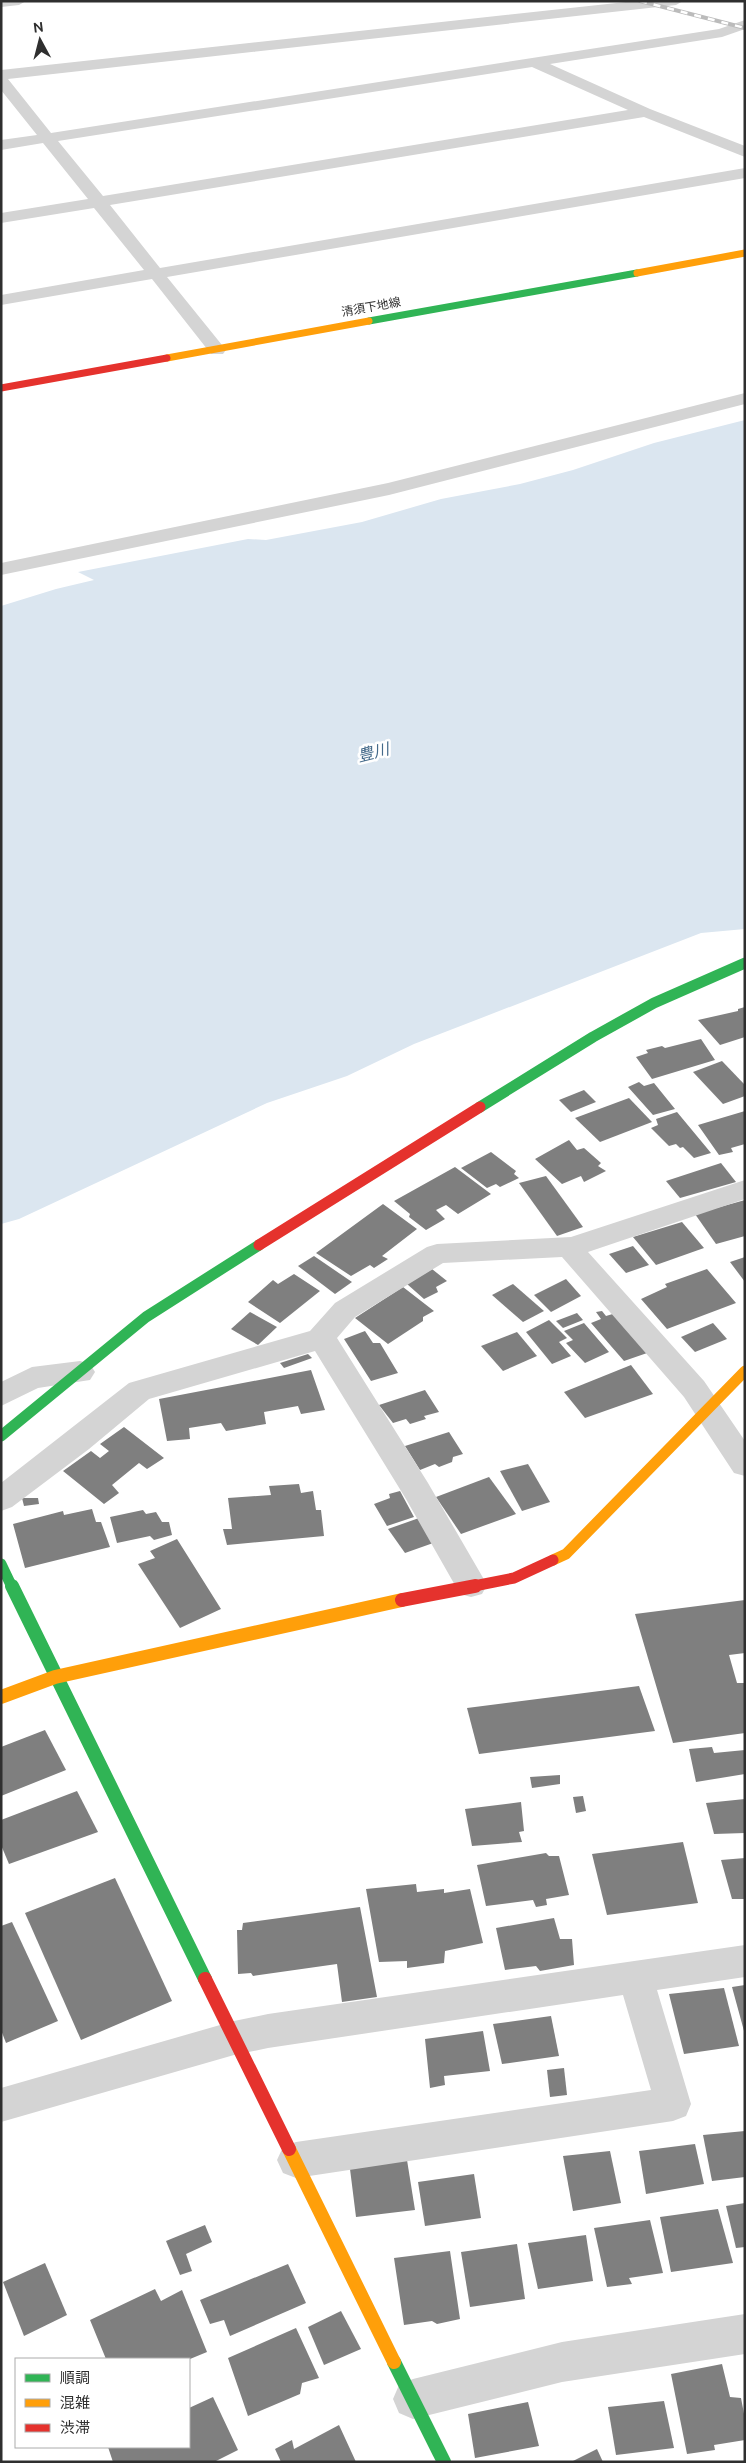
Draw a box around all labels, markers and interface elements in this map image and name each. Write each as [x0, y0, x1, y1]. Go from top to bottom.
north arrow [15, 15, 65, 65]
text: N [32, 19, 45, 36]
street label: 清須下地線 [340, 295, 402, 318]
water label: 豊川 [355, 739, 393, 765]
legend [15, 2358, 190, 2448]
text: 順調 [60, 2369, 90, 2386]
text: 混雑 [60, 2394, 90, 2411]
text: 渋滞 [60, 2419, 90, 2436]

